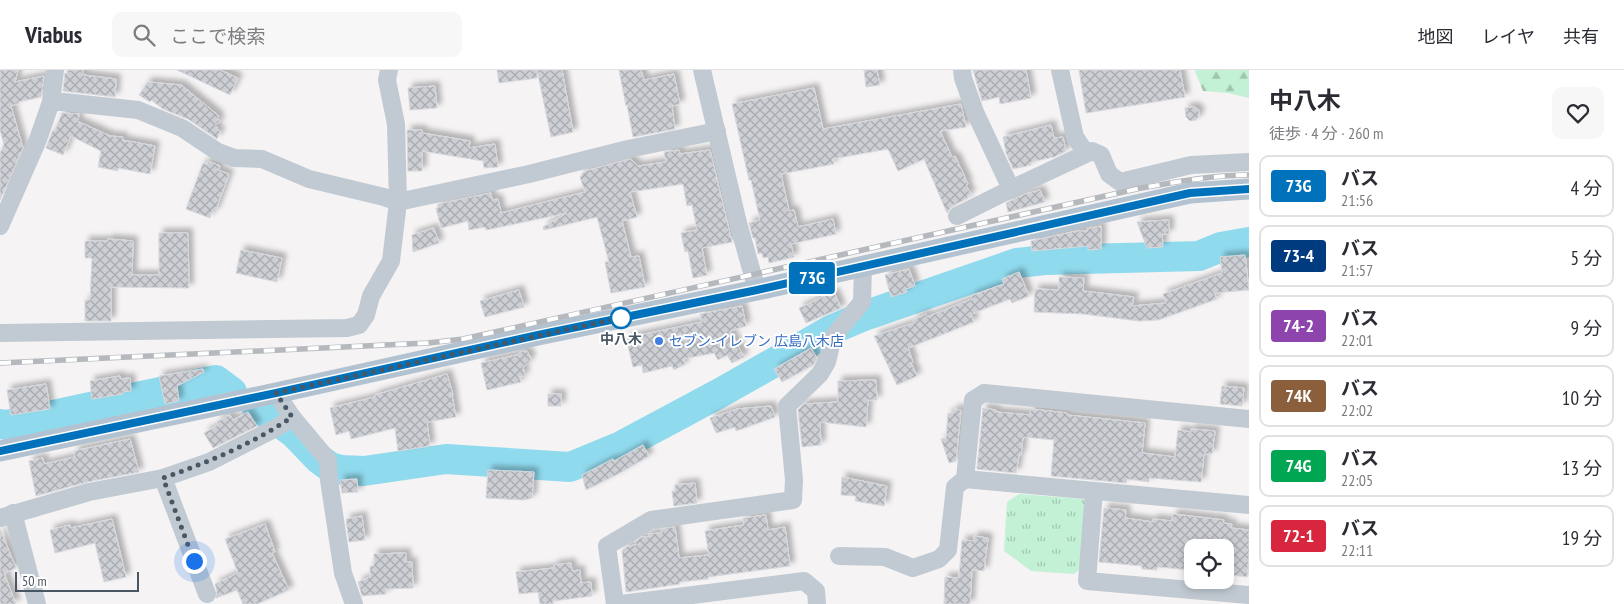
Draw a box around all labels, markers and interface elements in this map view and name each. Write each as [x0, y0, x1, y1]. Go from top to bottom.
search box [112, 12, 462, 57]
text: Viabus [25, 19, 82, 50]
icon: search [130, 21, 158, 49]
text: ここで検索 [170, 24, 265, 48]
text: 地図 [1418, 25, 1454, 48]
text: レイヤ [1482, 25, 1535, 48]
text: 共有 [1563, 25, 1599, 48]
text: 中八木 [1269, 85, 1341, 116]
button: heart [1552, 87, 1604, 139]
text: 徒歩 · 4 分 · 260 m [1269, 123, 1383, 143]
text: バス [1341, 166, 1379, 190]
text: 73G [1285, 174, 1312, 197]
text: 4 分 [1570, 176, 1602, 200]
text: 21:56 [1341, 190, 1373, 210]
text: バス [1341, 236, 1379, 260]
text: 73-4 [1283, 244, 1314, 267]
text: 5 分 [1570, 246, 1602, 270]
text: 21:57 [1341, 260, 1373, 280]
line badge: 73G [783, 262, 841, 294]
text: 73G [799, 266, 825, 289]
text: バス [1341, 306, 1379, 330]
marker: 中八木 [610, 307, 632, 329]
text: 74-2 [1283, 314, 1314, 337]
text: 9 分 [1570, 316, 1602, 340]
place label: 中八木 [600, 330, 642, 348]
text: 22:01 [1341, 330, 1373, 350]
place label: セブン-イレブン 広島八木店 [669, 332, 844, 350]
marker: セブン-イレブン 広島八木店 [653, 335, 665, 347]
text: バス [1341, 376, 1379, 400]
text: 74K [1285, 384, 1312, 407]
text: 10 分 [1562, 386, 1602, 410]
text: 22:02 [1341, 400, 1373, 420]
text: バス [1341, 446, 1379, 470]
text: 74G [1285, 454, 1312, 477]
text: 13 分 [1562, 456, 1602, 480]
text: 22:05 [1341, 470, 1373, 490]
text: バス [1341, 516, 1379, 540]
text: 72-1 [1283, 524, 1314, 547]
text: 19 分 [1562, 526, 1602, 550]
map controls [1184, 539, 1234, 589]
button: locate [1184, 539, 1234, 589]
text: 22:11 [1341, 540, 1373, 560]
your location [182, 549, 207, 574]
scale bar [15, 569, 139, 592]
text: 50 m [22, 572, 47, 590]

